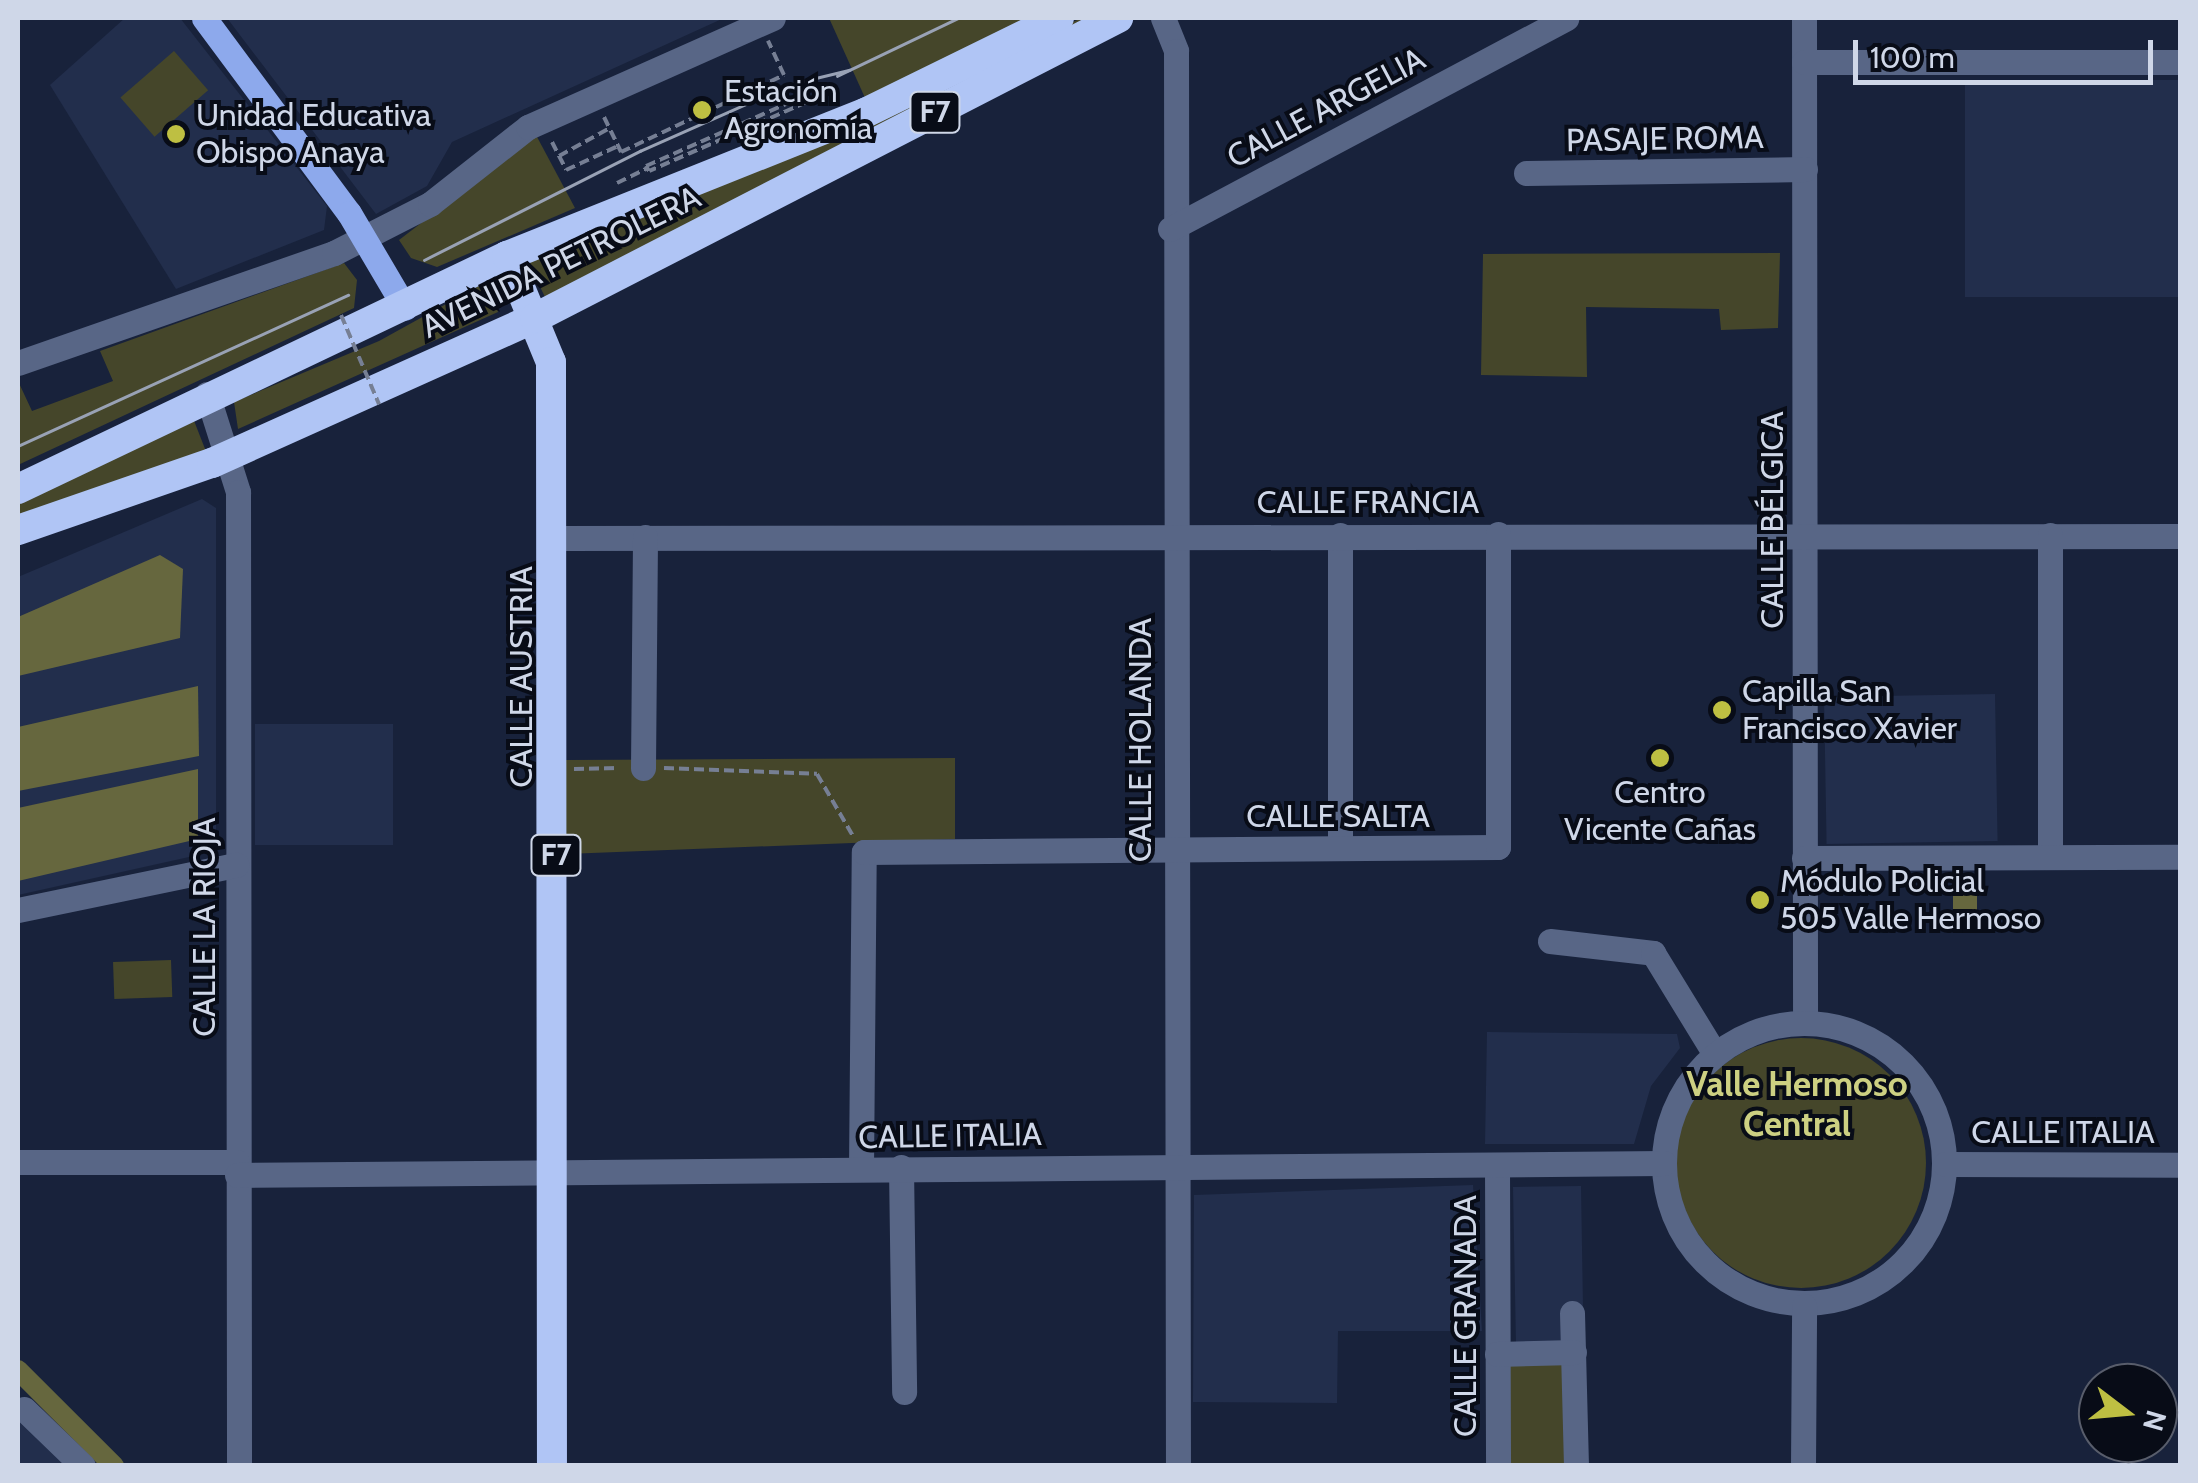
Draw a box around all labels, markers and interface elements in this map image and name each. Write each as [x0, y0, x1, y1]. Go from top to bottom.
scale bar [1858, 20, 2158, 82]
text: 100 m [1870, 39, 1955, 76]
street label: CALLE ARGELIA [1220, 40, 1432, 176]
place label: Estación Agronomía [724, 73, 872, 148]
road number: F7 [908, 87, 962, 137]
place label: Unidad Educativa Obispo Anaya [196, 97, 431, 172]
marker: Estación Agronomía [689, 97, 715, 123]
street label: PASAJE ROMA [1566, 118, 1764, 160]
marker: Unidad Educativa Obispo Anaya [165, 123, 187, 145]
street label: AVENIDA PETROLERA [415, 178, 707, 346]
street label: CALLE BÉLGICA [1753, 411, 1791, 629]
street label: CALLE FRANCIA [1257, 483, 1479, 521]
street label: CALLE AUSTRIA [502, 566, 540, 788]
street label: CALLE HOLANDA [1121, 618, 1159, 862]
place label: Capilla San Francisco Xavier [1742, 673, 1957, 748]
marker: Capilla San Francisco Xavier [1711, 699, 1733, 721]
marker: Centro Vicente Cañas [1649, 747, 1671, 769]
place label: Centro Vicente Cañas [1564, 774, 1756, 849]
street label: CALLE SALTA [1246, 797, 1430, 835]
street label: CALLE LA RIOJA [185, 817, 223, 1037]
road number: F7 [528, 830, 584, 880]
place label: Módulo Policial 505 Valle Hermoso [1780, 863, 2041, 938]
marker: Módulo Policial 505 Valle Hermoso [1749, 889, 1771, 911]
district label: Valle Hermoso Central [1686, 1063, 1908, 1145]
street label: CALLE ITALIA [1971, 1113, 2155, 1151]
street label: CALLE ITALIA [858, 1115, 1042, 1157]
street label: CALLE GRANADA [1446, 1195, 1484, 1437]
north arrow [2078, 1363, 2178, 1463]
text: N [2136, 1407, 2174, 1435]

